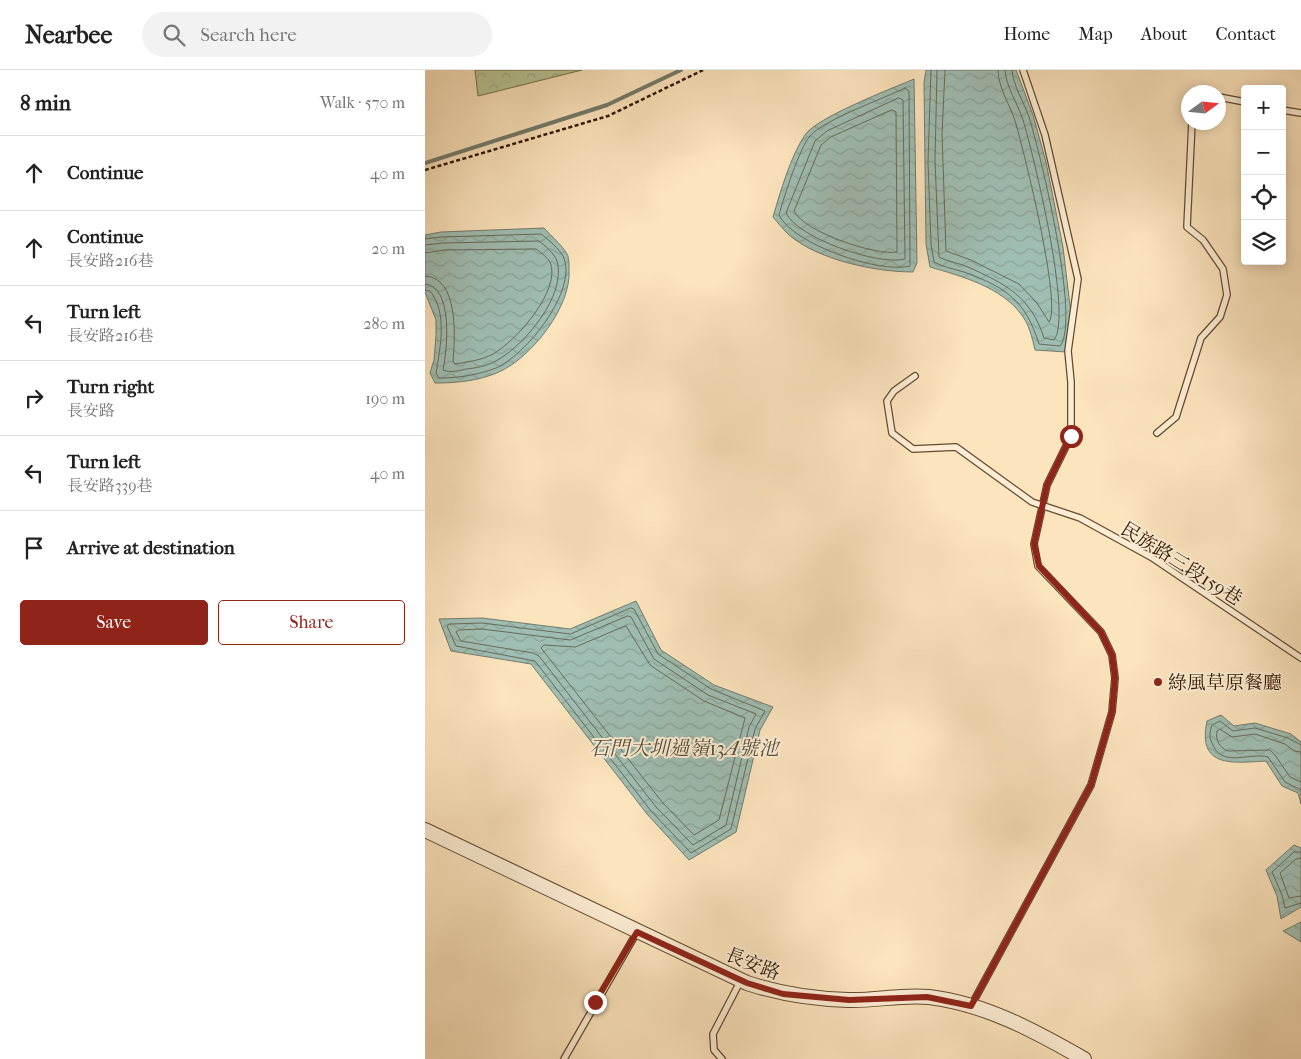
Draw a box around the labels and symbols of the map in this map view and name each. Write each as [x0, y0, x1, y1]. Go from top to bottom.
north arrow [1181, 85, 1226, 130]
route start [1060, 425, 1083, 448]
street label: 民族路三段159巷 [1117, 518, 1246, 610]
place label: 綠風草原餐廳 [1168, 672, 1282, 694]
marker: 綠風草原餐廳 [1152, 676, 1164, 688]
water label: 石門大圳過嶺13A號池 [589, 737, 781, 760]
street label: 長安路 [722, 943, 783, 984]
route end [584, 991, 607, 1014]

